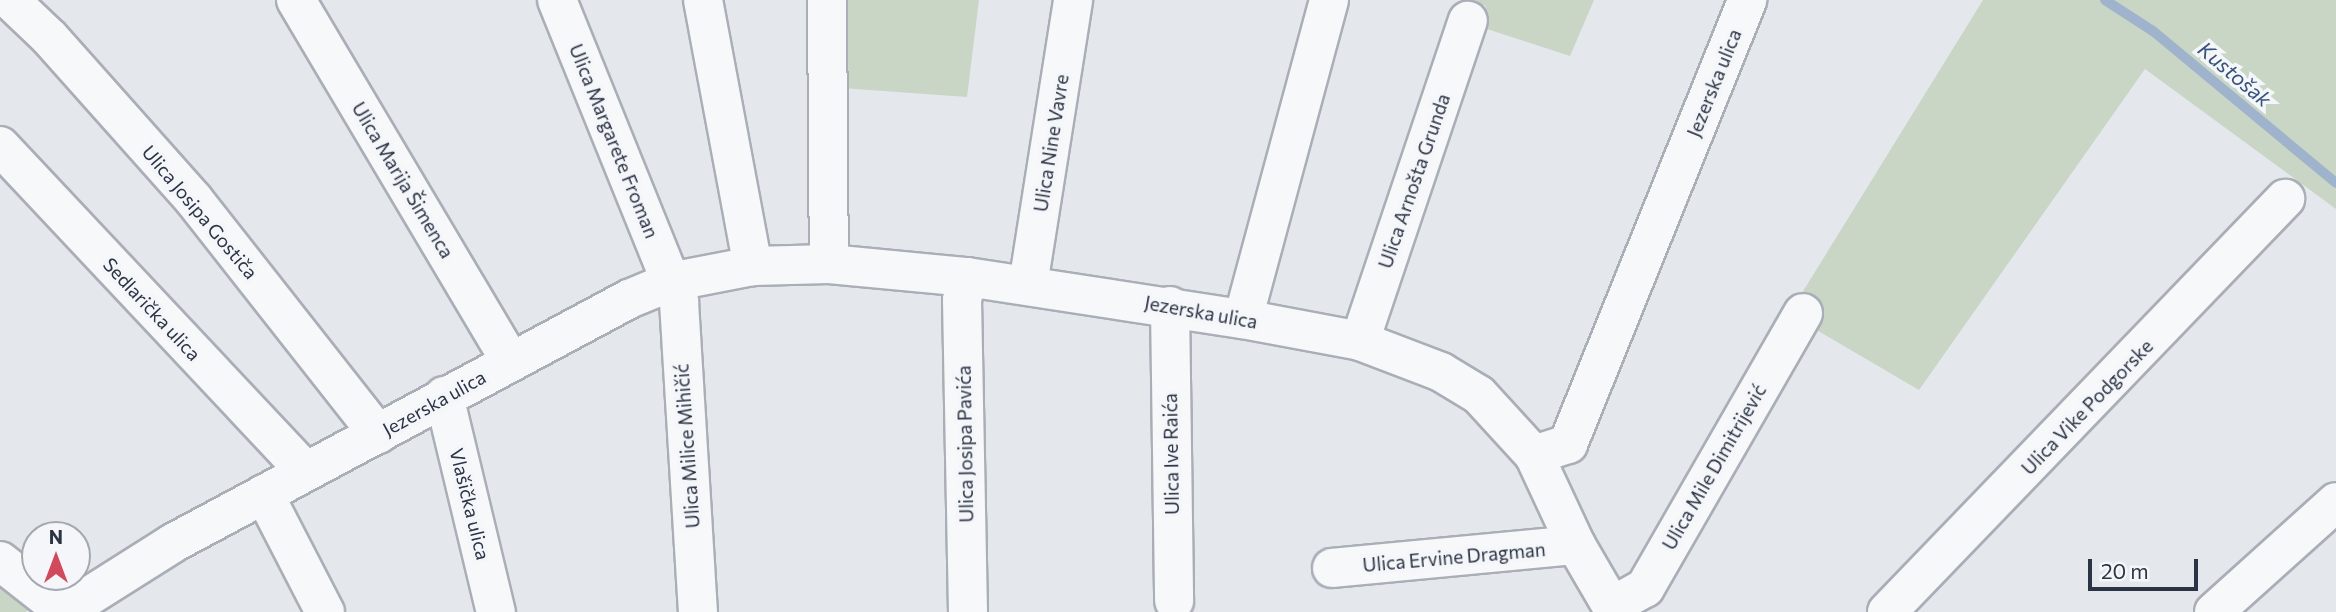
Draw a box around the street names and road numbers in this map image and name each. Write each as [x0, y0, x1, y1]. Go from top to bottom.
street label: Jezerska ulica [1682, 26, 1746, 140]
street label: Ulica Margarete Froman [565, 41, 663, 241]
street label: Ulica Nine Vavre [1029, 73, 1073, 213]
street label: Ulica Arnošta Grunda [1373, 91, 1455, 271]
street label: Ulica Marija Šimenca [347, 98, 459, 262]
street label: Ulica Josipa Gostiča [138, 141, 262, 283]
street label: Sedlarička ulica [99, 253, 205, 365]
street label: Jezerska ulica [1143, 291, 1259, 333]
street label: Ulica Vike Podgorske [2017, 335, 2157, 479]
street label: Ulica Milice Mihičić [670, 363, 704, 529]
street label: Jezerska ulica [378, 365, 490, 441]
street label: Ulica Josipa Pavića [952, 365, 978, 523]
street label: Ulica Mile Dimitrijević [1657, 380, 1771, 554]
street label: Ulica Ive Raića [1159, 393, 1183, 515]
street label: Vlašička ulica [445, 446, 495, 562]
street label: Ulica Ervine Dragman [1362, 538, 1546, 576]

